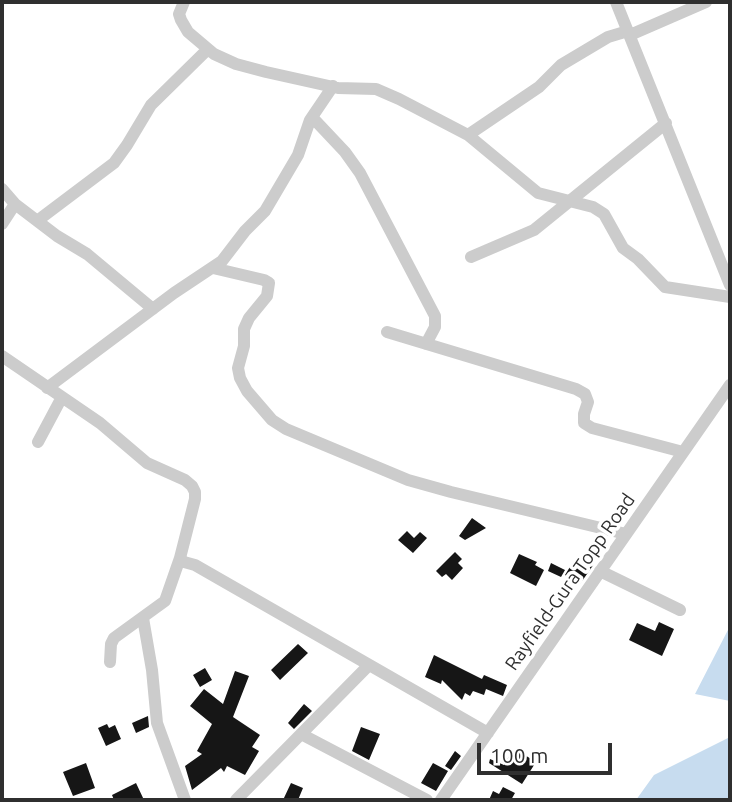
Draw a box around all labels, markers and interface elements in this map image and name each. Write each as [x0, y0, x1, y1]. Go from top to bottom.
street label: Rayfield-Gura Topp Road [500, 489, 640, 675]
scale bar [480, 728, 615, 772]
text: 100 m [490, 743, 548, 767]

